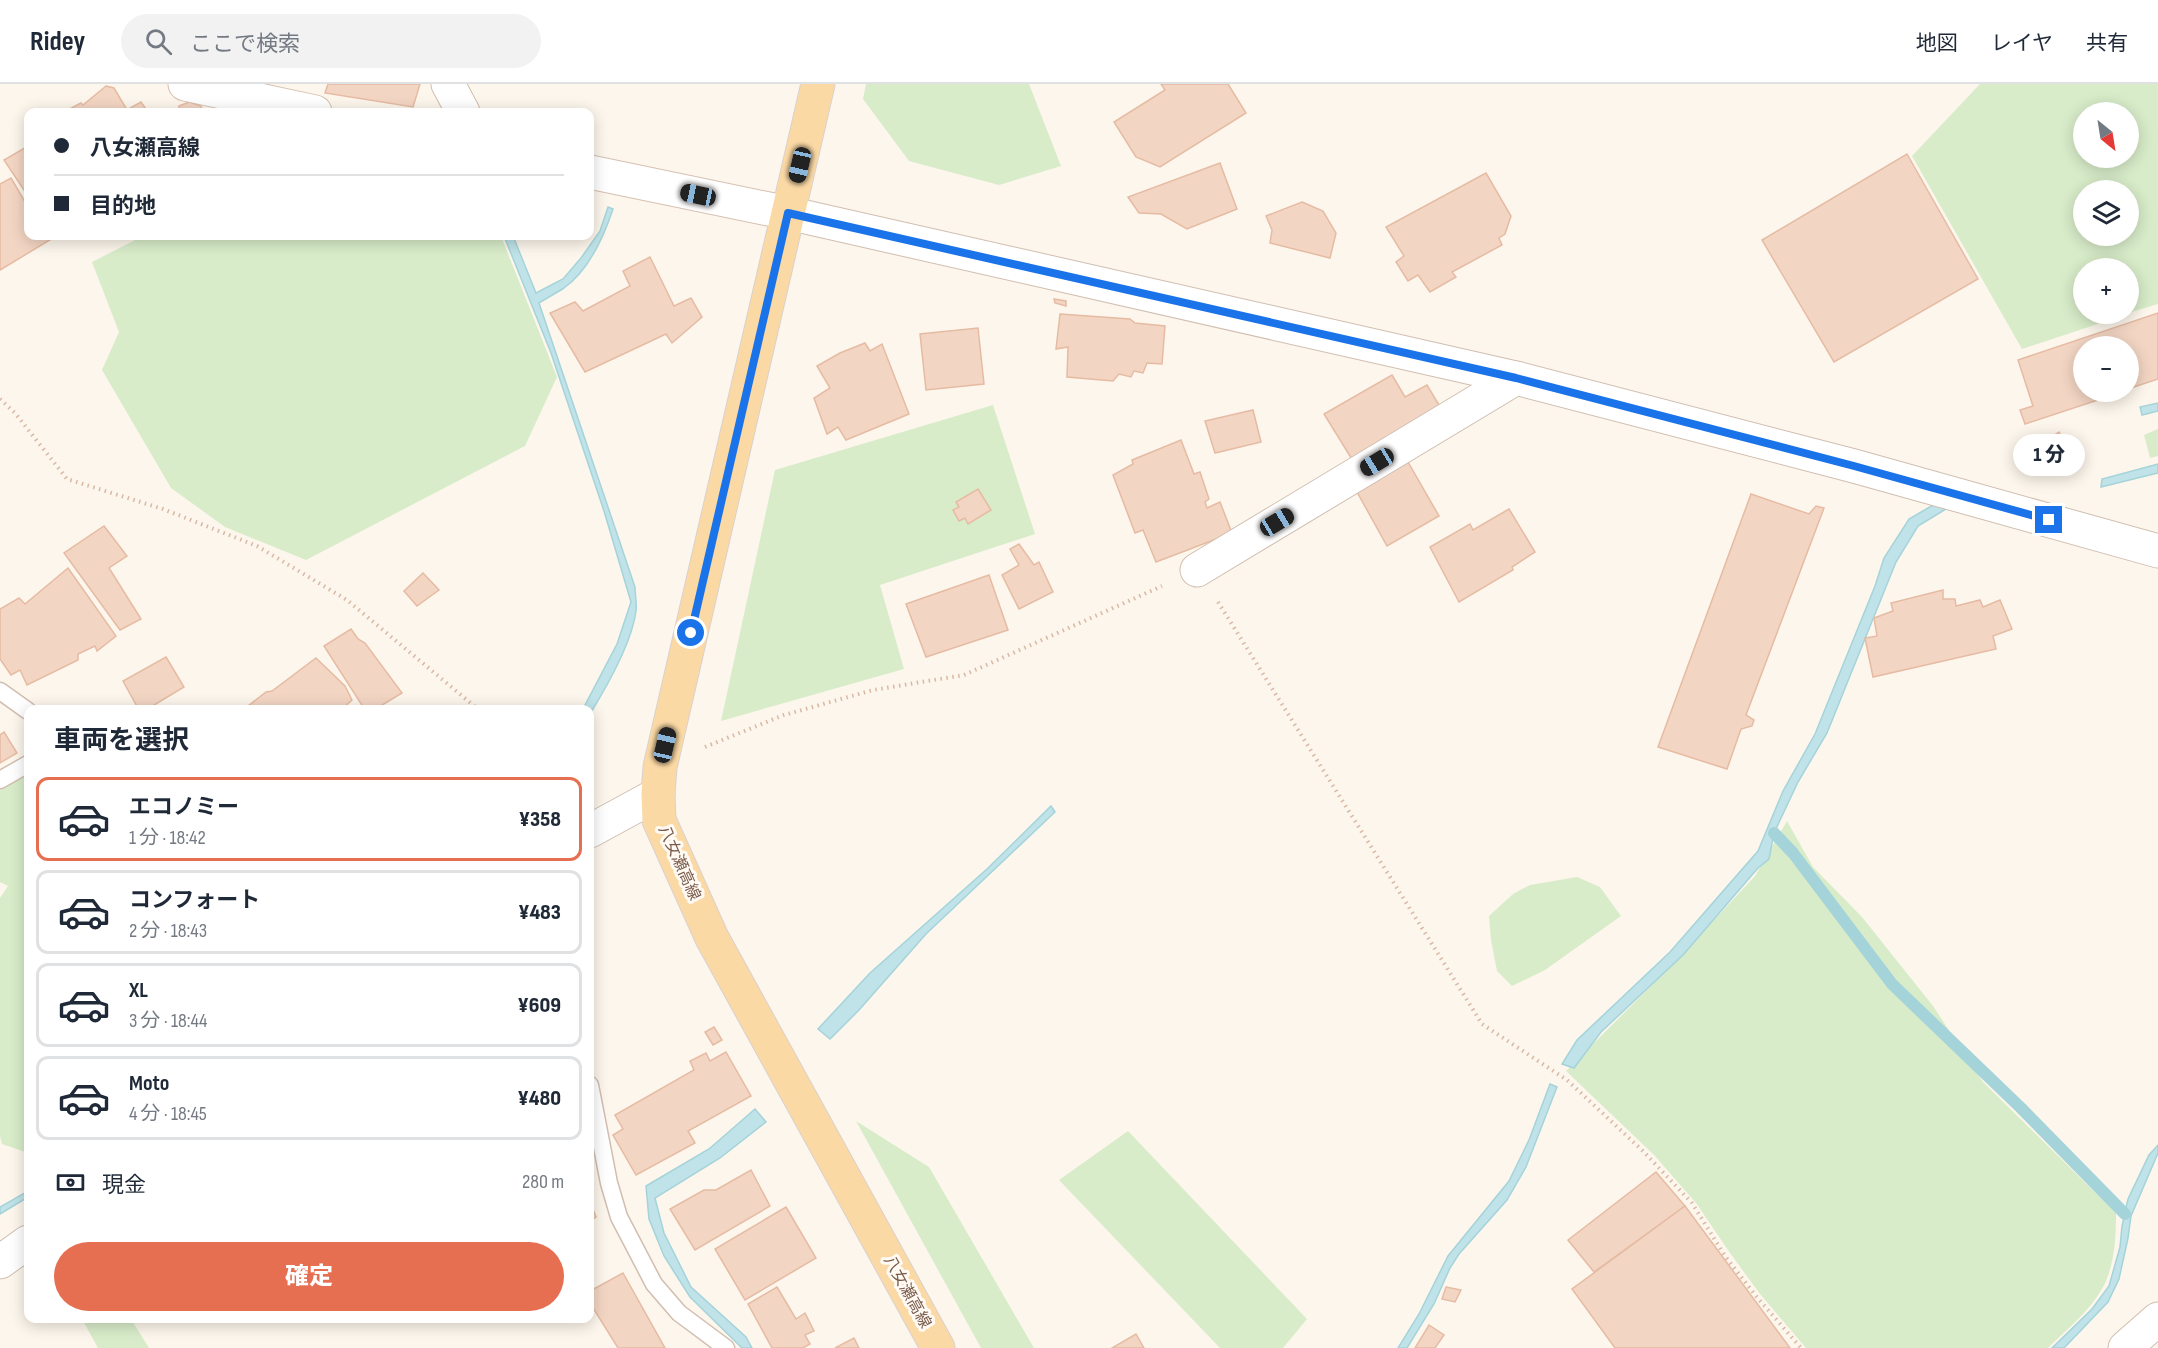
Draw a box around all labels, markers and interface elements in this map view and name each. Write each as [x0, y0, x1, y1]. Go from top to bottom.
search box [121, 14, 541, 68]
text: Ridey [30, 25, 85, 58]
icon: search [142, 25, 175, 58]
text: ここで検索 [190, 31, 300, 58]
text: 地図 [1916, 31, 1958, 56]
text: レイヤ [1991, 31, 2053, 56]
text: 共有 [2086, 31, 2128, 56]
north arrow [2073, 102, 2139, 168]
map controls [2073, 102, 2139, 402]
text: 八女瀬高線 [90, 135, 200, 162]
car [787, 145, 813, 185]
button: layers [2073, 180, 2139, 246]
car [679, 182, 717, 208]
text: 目的地 [90, 193, 156, 220]
button: + [2073, 258, 2139, 324]
button: − [2073, 336, 2139, 402]
callout: 1 分 [2013, 433, 2085, 475]
text: 1 分 [2033, 443, 2065, 467]
car [1357, 445, 1397, 479]
car [1257, 505, 1297, 539]
route end [2035, 506, 2062, 533]
route start [677, 619, 704, 646]
text: 車両を選択 [54, 725, 189, 757]
car [652, 725, 678, 765]
icon: car [57, 792, 111, 846]
text: エコノミー [129, 794, 239, 821]
text: ¥358 [519, 806, 561, 833]
street label: 八女瀬高線 [654, 823, 704, 903]
text: 1 分 · 18:42 [129, 826, 206, 850]
icon: car [57, 885, 111, 939]
text: コンフォート [129, 887, 260, 914]
text: ¥483 [518, 899, 561, 926]
text: 2 分 · 18:43 [129, 919, 207, 943]
text: XL [129, 977, 148, 1004]
icon: car [57, 978, 111, 1032]
text: ¥609 [517, 992, 561, 1019]
text: 3 分 · 18:44 [129, 1009, 207, 1033]
text: Moto [129, 1070, 169, 1097]
icon: car [57, 1071, 111, 1125]
text: ¥480 [518, 1085, 561, 1112]
text: 4 分 · 18:45 [129, 1102, 207, 1126]
icon: cash [54, 1166, 87, 1199]
text: 280 m [522, 1170, 564, 1194]
text: 現金 [102, 1172, 146, 1199]
button: 確定 [54, 1242, 564, 1311]
street label: 八女瀬高線 [879, 1252, 935, 1332]

